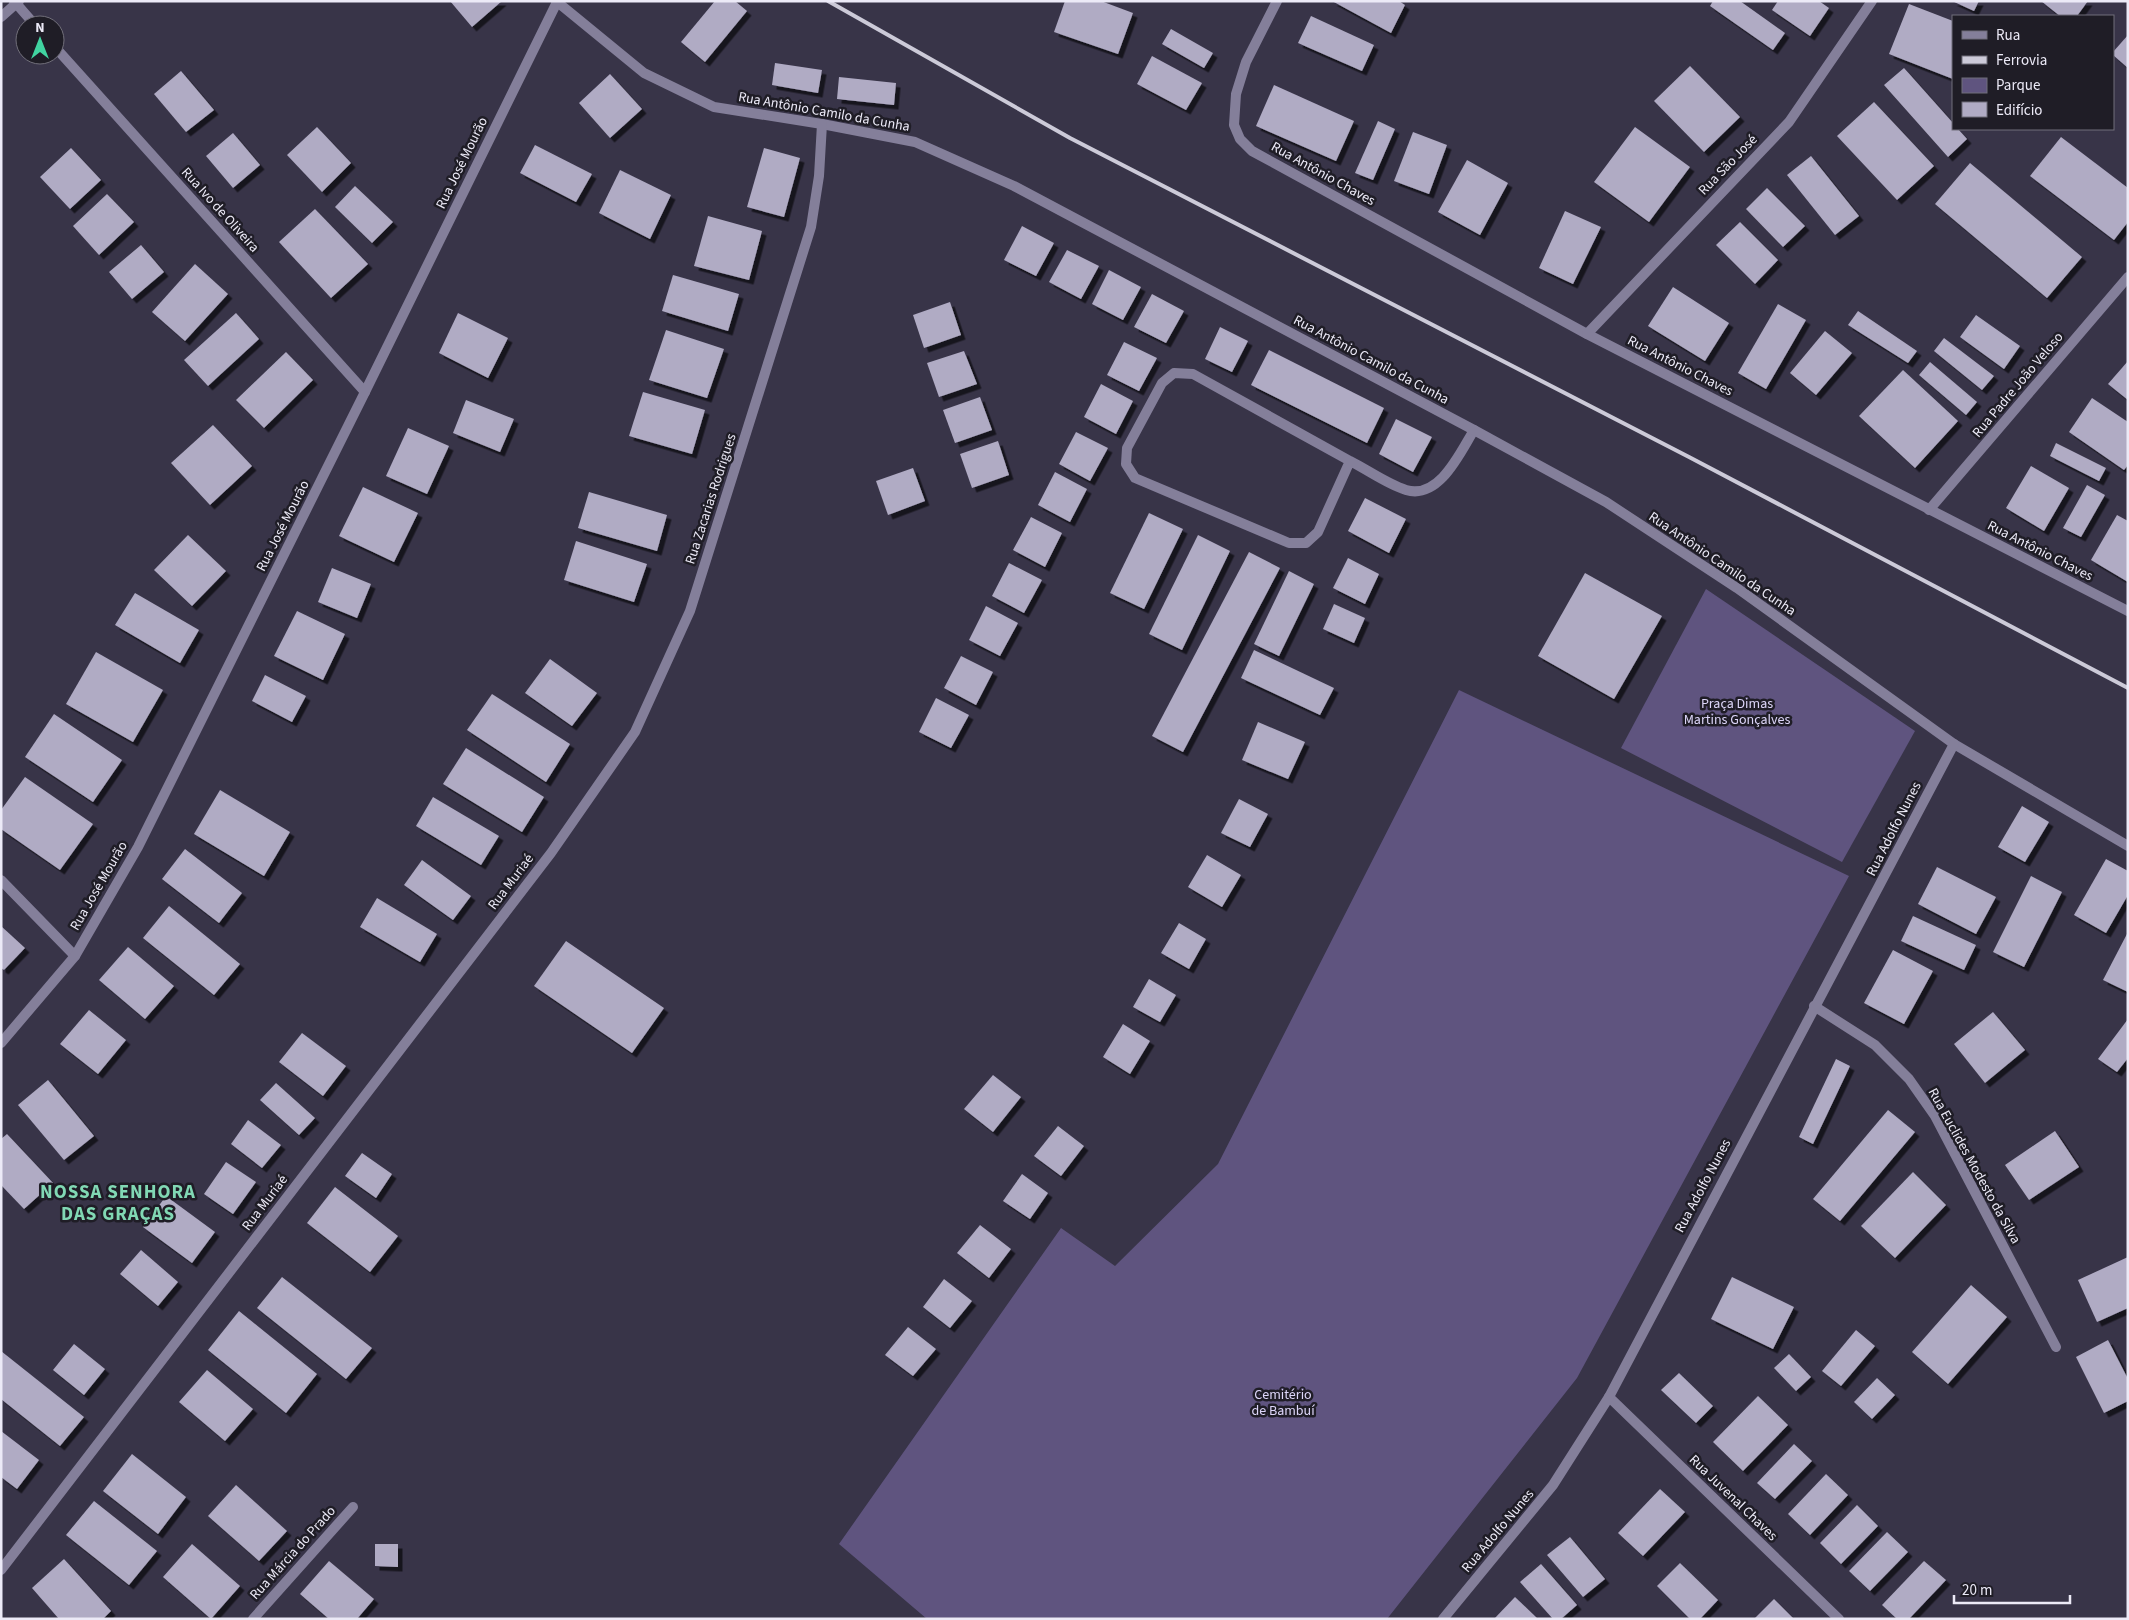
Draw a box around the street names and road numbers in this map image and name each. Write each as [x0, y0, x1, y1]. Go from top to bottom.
street label: Rua Antônio Camilo da Cunha [737, 87, 911, 137]
street label: Rua José Mourão [431, 114, 493, 212]
street label: Rua São José [1694, 130, 1762, 200]
street label: Rua Antônio Chaves [1267, 137, 1379, 211]
street label: Rua Ivo de Oliveira [176, 163, 264, 257]
street label: Rua Antônio Camilo da Cunha [1290, 310, 1452, 410]
street label: Rua Padre João Veloso [1968, 328, 2068, 442]
street label: Rua Antônio Chaves [1624, 331, 1736, 401]
street label: Rua Zacarias Rodrigues [680, 431, 742, 567]
street label: Rua José Mourão [251, 477, 315, 575]
street label: Rua Antônio Camilo da Cunha [1644, 507, 1800, 621]
street label: Rua Antônio Chaves [1984, 516, 2096, 586]
street label: Rua Adolfo Nunes [1862, 778, 1926, 880]
street label: Rua José Mourão [65, 838, 133, 934]
street label: Rua Muriaé [483, 850, 539, 914]
street label: Rua Euclides Modesto da Silva [1923, 1084, 2025, 1248]
street label: Rua Adolfo Nunes [1670, 1136, 1736, 1236]
street label: Rua Muriaé [237, 1171, 293, 1235]
street label: Rua Juvenal Chaves [1684, 1450, 1782, 1546]
street label: Rua Adolfo Nunes [1457, 1485, 1539, 1577]
street label: Rua Márcia do Prado [245, 1502, 341, 1604]

